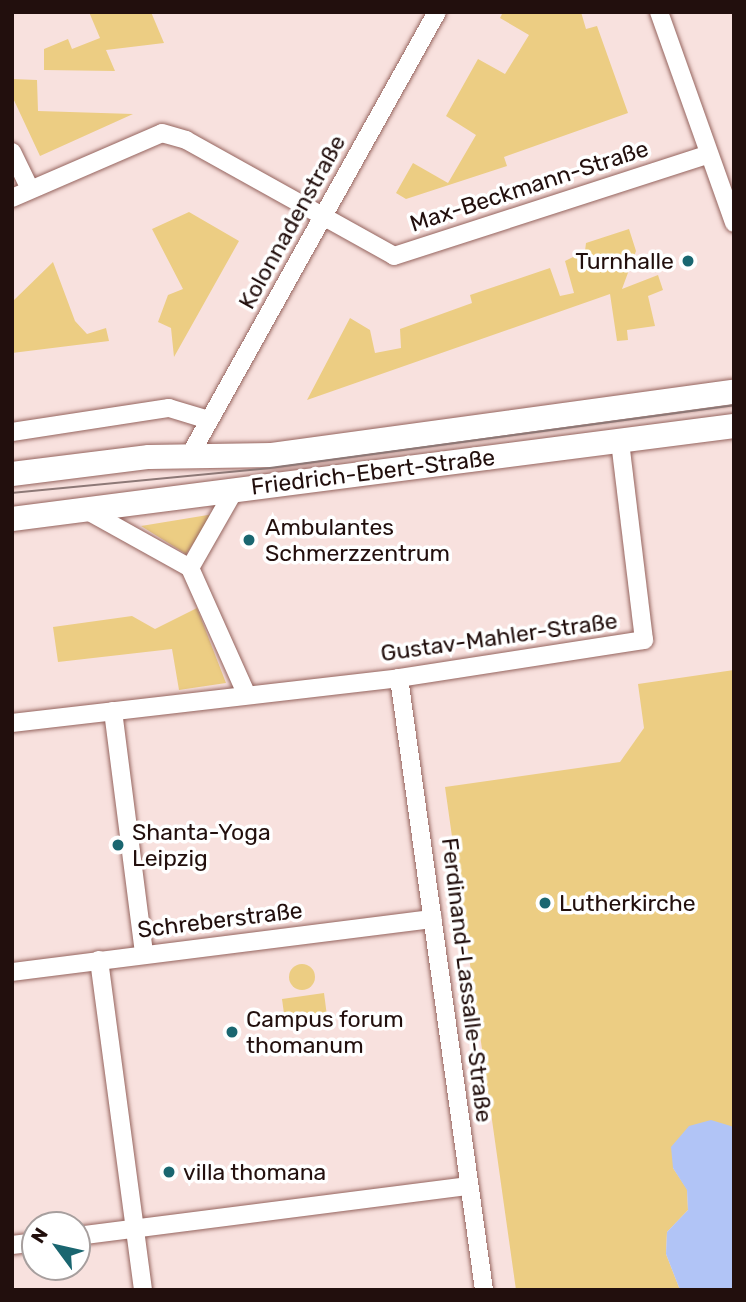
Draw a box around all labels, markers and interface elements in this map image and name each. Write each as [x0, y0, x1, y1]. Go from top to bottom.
street label: Kolonnadenstraße [233, 130, 351, 314]
street label: Max-Beckmann-Straße [406, 134, 652, 238]
place label: Turnhalle [575, 247, 674, 275]
marker: Turnhalle [680, 253, 696, 269]
street label: Friedrich-Ebert-Straße [249, 443, 497, 501]
place label: Ambulantes Schmerzzentrum [265, 513, 450, 567]
marker: Ambulantes Schmerzzentrum [239, 530, 259, 550]
street label: Gustav-Mahler-Straße [379, 607, 619, 667]
place label: Shanta-Yoga Leipzig [132, 818, 271, 872]
street label: Ferdinand-Lassalle-Straße [436, 836, 498, 1124]
marker: Shanta-Yoga Leipzig [110, 837, 126, 853]
place label: Lutherkirche [559, 889, 696, 917]
marker: Lutherkirche [537, 895, 553, 911]
street label: Schreberstraße [136, 896, 304, 944]
place label: Campus forum thomanum [246, 1005, 404, 1059]
marker: Campus forum thomanum [224, 1024, 240, 1040]
place label: villa thomana [183, 1158, 327, 1186]
marker: villa thomana [161, 1164, 177, 1180]
north arrow [21, 1211, 91, 1281]
text: N [26, 1223, 53, 1247]

